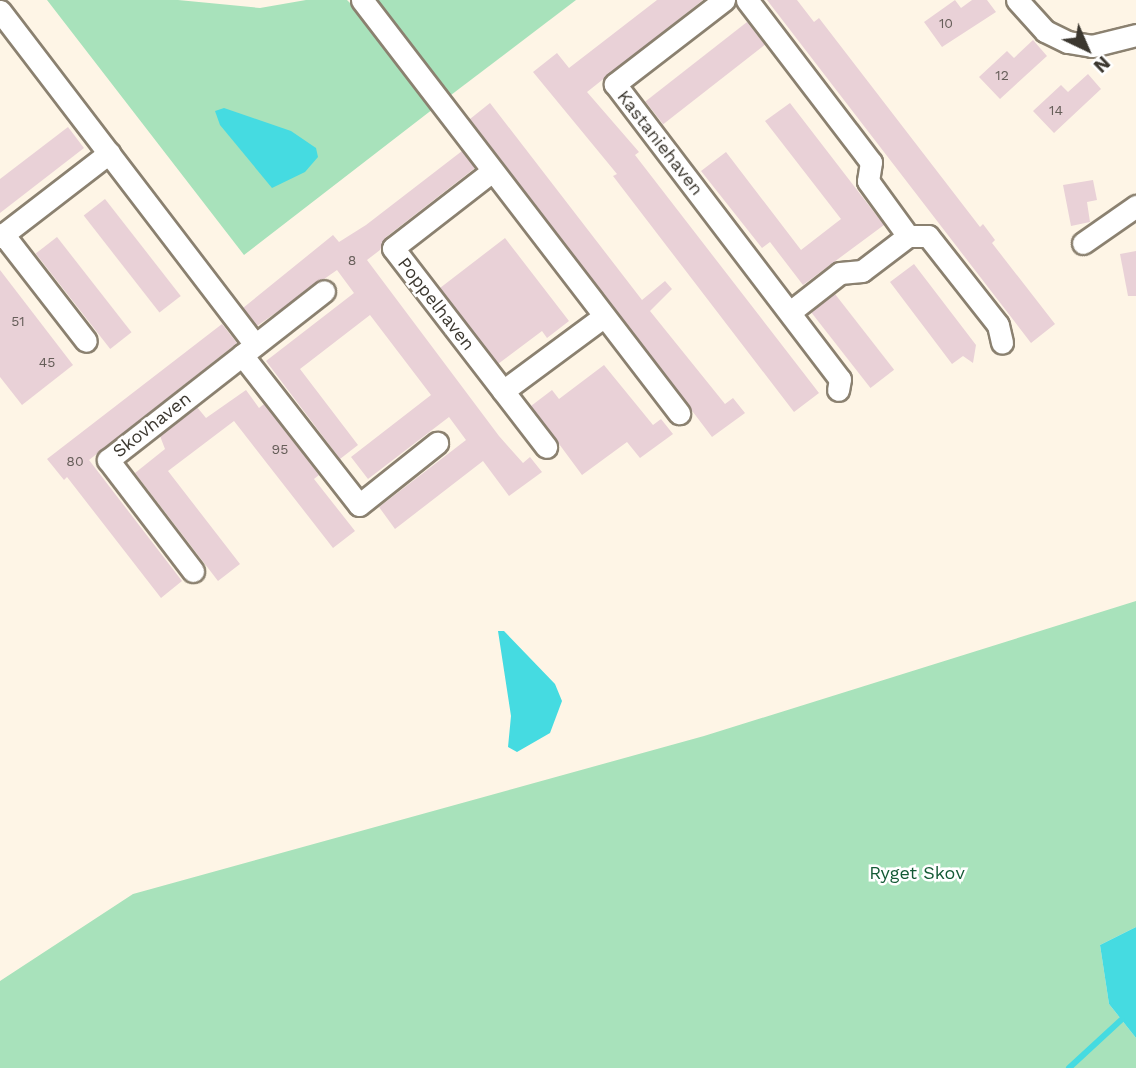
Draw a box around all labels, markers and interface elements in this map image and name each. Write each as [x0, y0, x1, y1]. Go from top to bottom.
north arrow [1052, 14, 1122, 84]
house number: 10 [939, 15, 953, 31]
text: N [1089, 51, 1115, 78]
house number: 12 [995, 67, 1009, 83]
street label: Kastaniehaven [612, 86, 708, 200]
house number: 14 [1049, 102, 1063, 118]
house number: 8 [348, 252, 356, 268]
street label: Poppelhaven [393, 253, 479, 355]
house number: 51 [11, 313, 25, 329]
house number: 45 [39, 354, 55, 370]
street label: Skovhaven [109, 388, 195, 462]
house number: 95 [272, 441, 288, 457]
house number: 80 [66, 453, 84, 469]
park label: Ryget Skov [869, 862, 965, 884]

